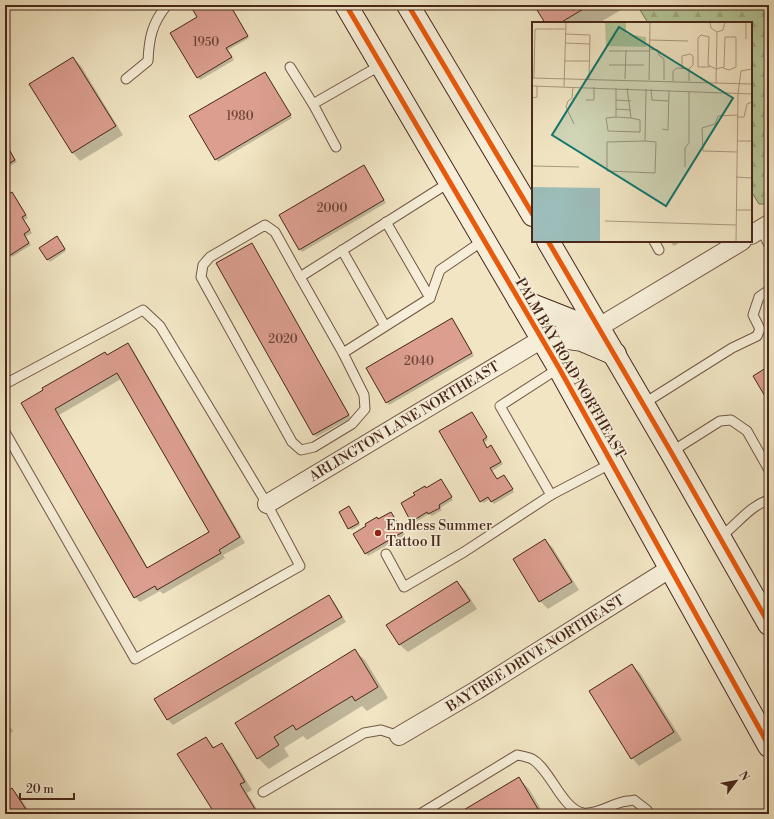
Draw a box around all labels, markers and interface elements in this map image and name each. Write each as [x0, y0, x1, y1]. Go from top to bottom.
inset map [532, 22, 752, 242]
house number: 1950 [193, 35, 219, 50]
house number: 1980 [226, 109, 254, 124]
house number: 2000 [317, 201, 347, 216]
street label: PALM BAY ROAD NORTHEAST [511, 275, 629, 462]
house number: 2020 [268, 332, 298, 347]
house number: 2040 [404, 354, 434, 369]
street label: ARLINGTON LANE NORTHEAST [305, 358, 503, 487]
place label: Endless Summer Tattoo II [386, 517, 492, 551]
marker: Endless Summer Tattoo II [373, 528, 383, 538]
street label: BAYTREE DRIVE NORTHEAST [442, 591, 628, 717]
north arrow [716, 761, 756, 801]
text: N [735, 769, 752, 784]
scale bar [20, 775, 74, 801]
text: 20 m [26, 782, 54, 797]

